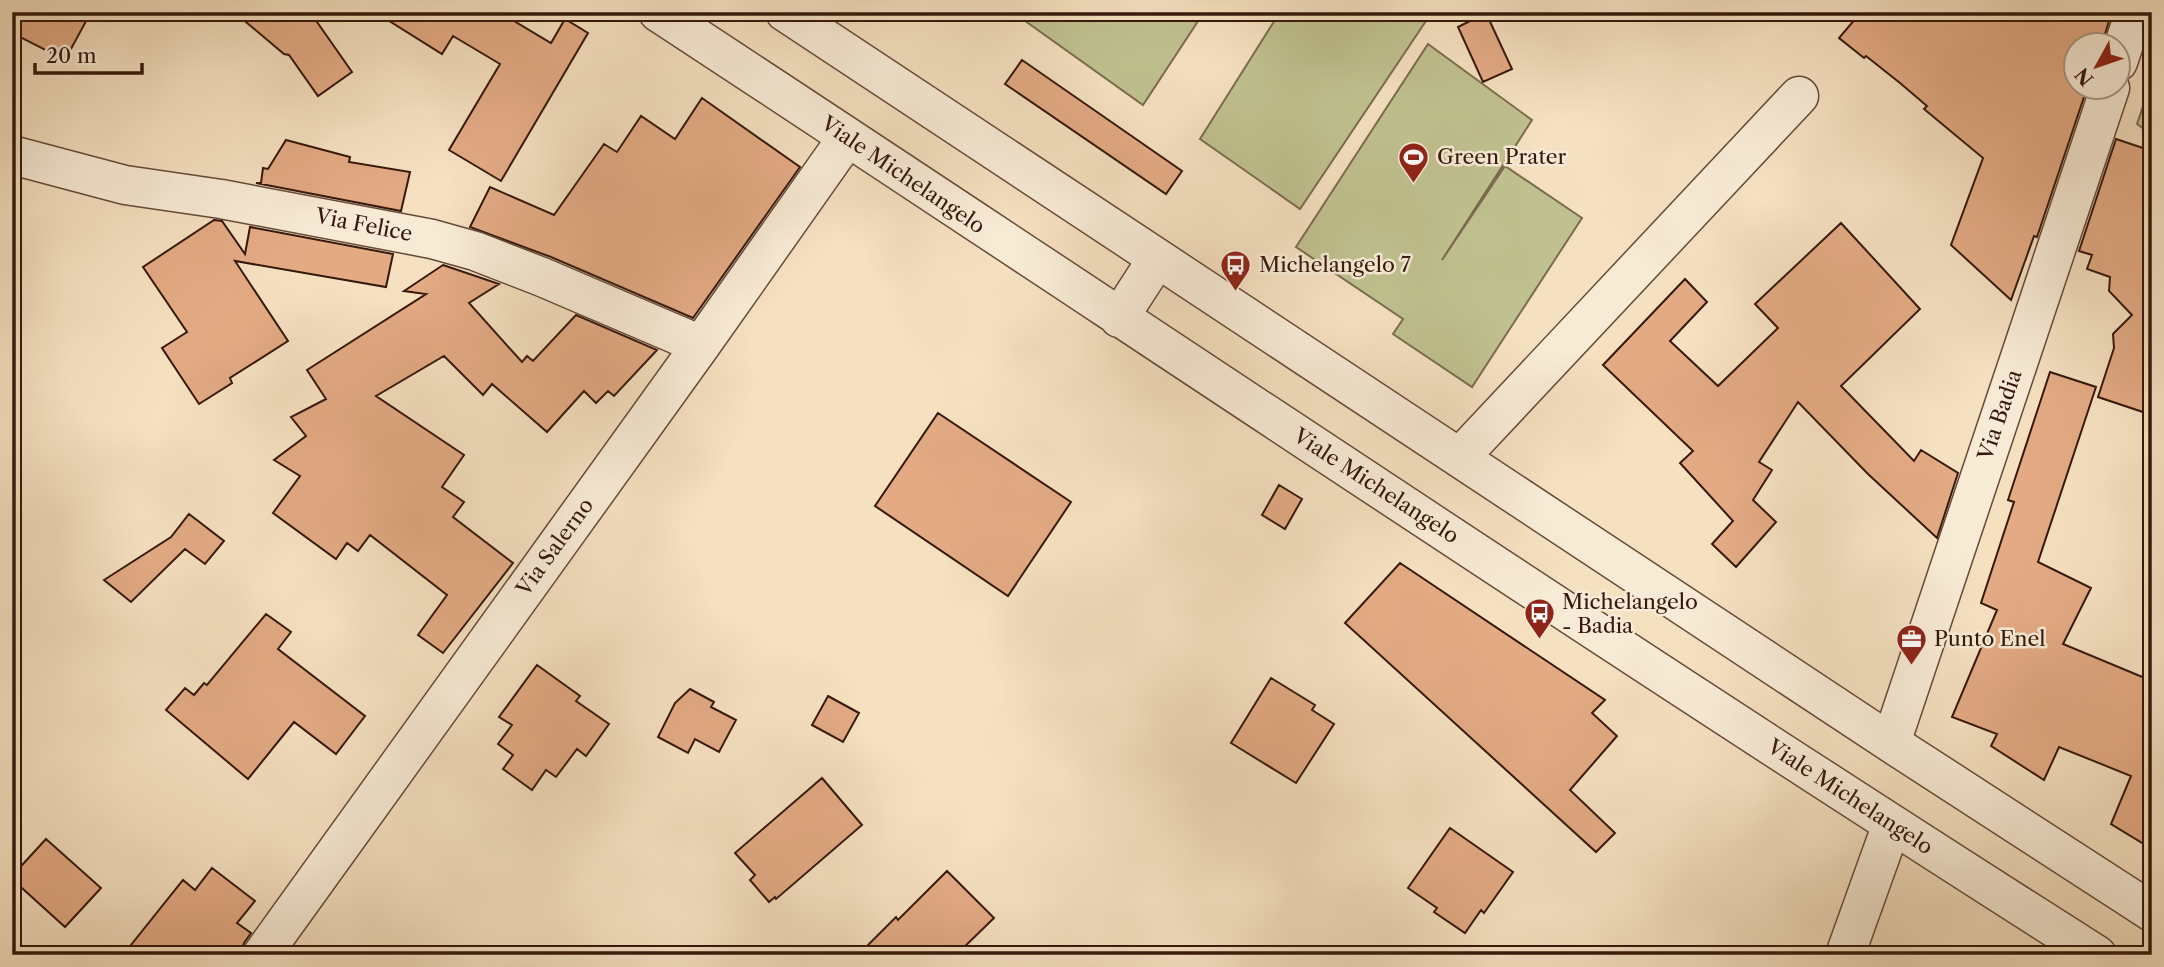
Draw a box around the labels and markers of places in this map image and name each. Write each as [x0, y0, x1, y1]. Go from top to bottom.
sports icon: Green Prater [1397, 140, 1431, 184]
place label: Green Prater [1437, 144, 1567, 169]
bus stop icon: Michelangelo 7 [1219, 248, 1253, 292]
place label: Michelangelo 7 [1259, 252, 1411, 277]
place label: Michelangelo - Badia [1562, 589, 1698, 638]
bus stop icon: Michelangelo - Badia [1522, 597, 1556, 641]
office icon: Punto Enel [1894, 622, 1928, 666]
place label: Punto Enel [1934, 626, 2045, 651]

